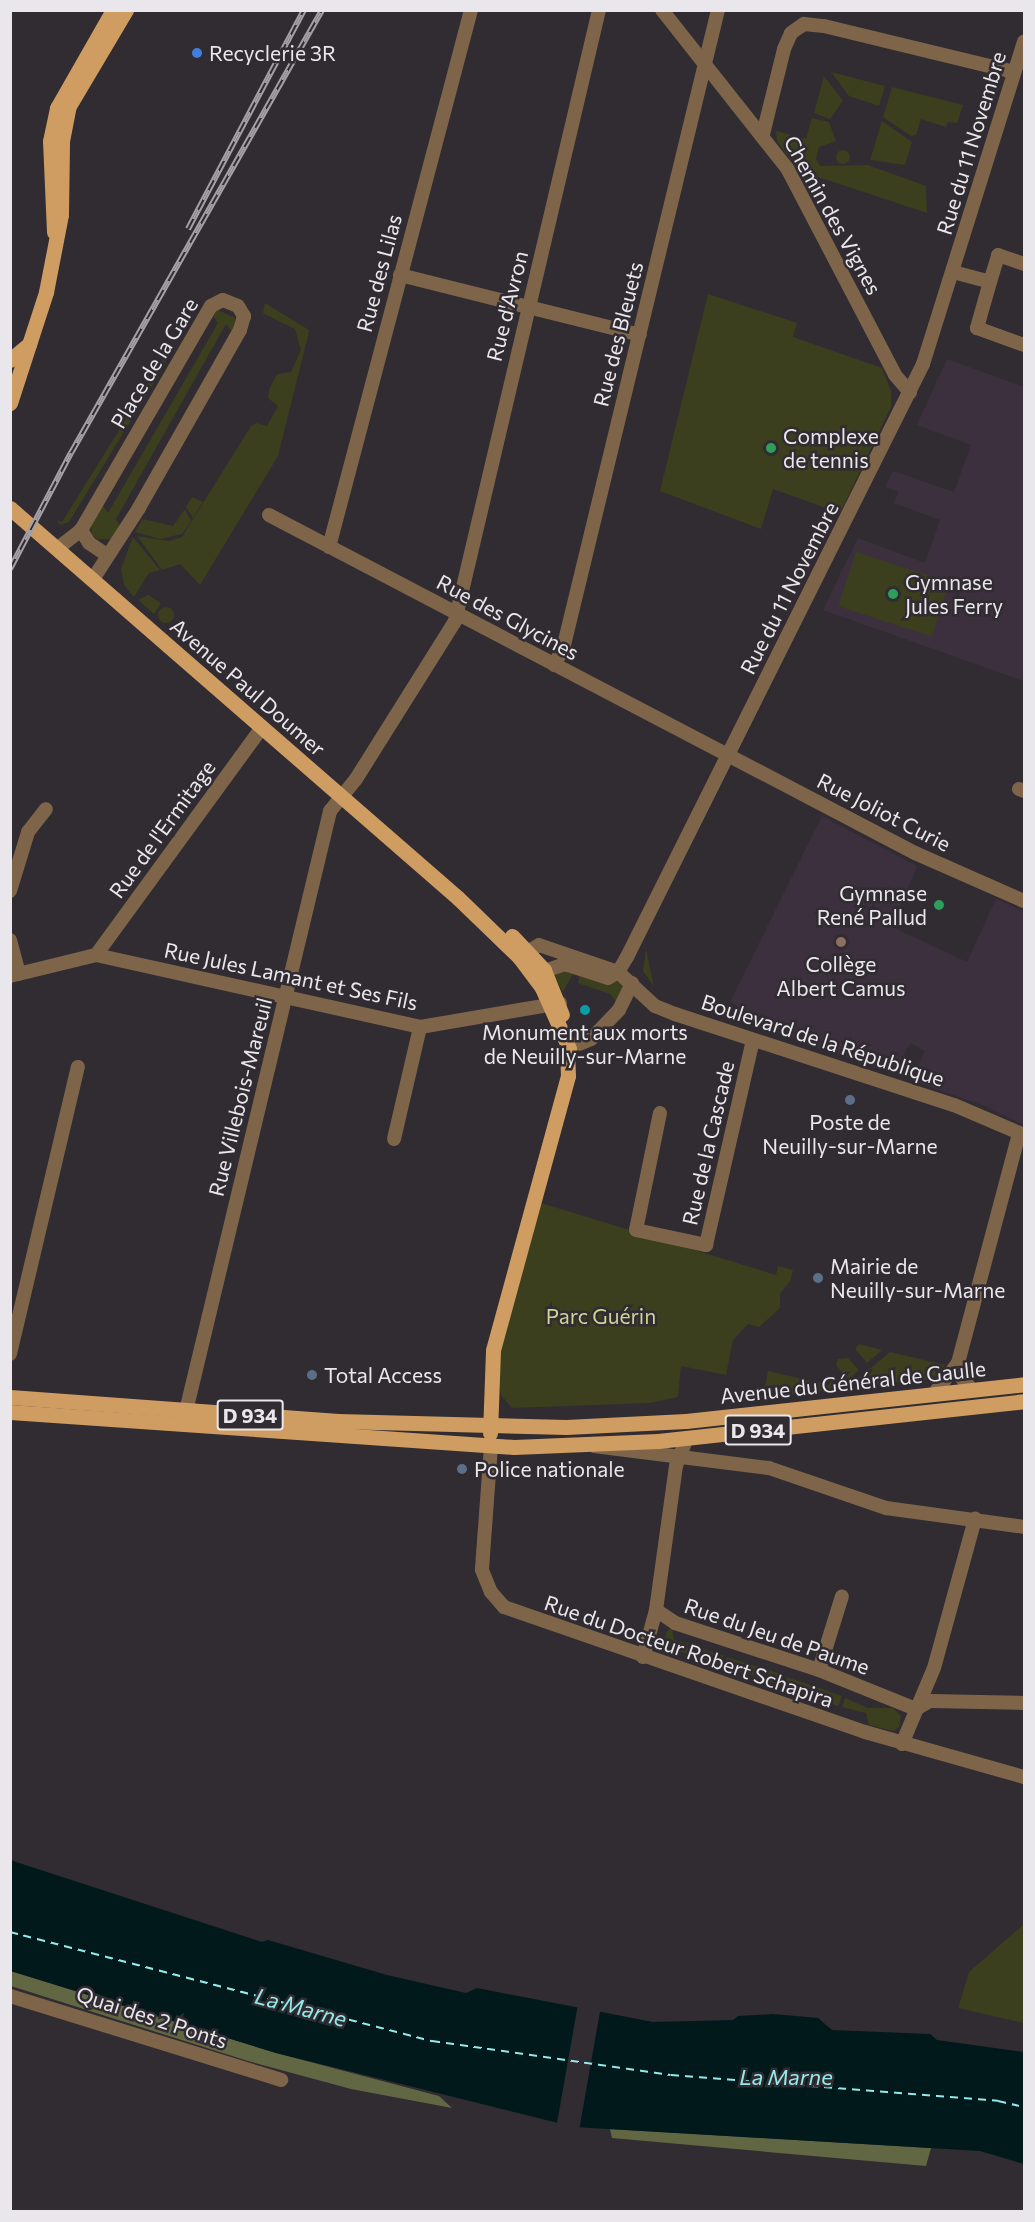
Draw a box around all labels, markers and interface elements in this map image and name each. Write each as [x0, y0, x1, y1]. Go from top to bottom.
place label: Recyclerie 3R [209, 40, 336, 66]
marker: Recyclerie 3R [190, 46, 204, 60]
street label: Rue du 11 Novembre [931, 48, 1011, 238]
street label: Chemin des Vignes [779, 131, 887, 299]
street label: Rue des Lilas [351, 211, 407, 335]
street label: Rue d'Avron [481, 248, 533, 364]
street label: Rue des Bleuets [588, 259, 648, 409]
street label: Place de la Gare [105, 293, 203, 433]
place label: Complexe de tennis [783, 423, 879, 473]
marker: Complexe de tennis [764, 441, 778, 455]
street label: Rue du 11 Novembre [735, 498, 843, 678]
street label: Rue des Glycines [433, 569, 583, 665]
place label: Gymnase Jules Ferry [905, 569, 1003, 619]
marker: Gymnase Jules Ferry [886, 587, 900, 601]
street label: Avenue Paul Doumer [165, 613, 331, 761]
street label: Rue de l'Ermitage [104, 755, 220, 903]
street label: Rue Joliot Curie [813, 768, 955, 856]
place label: Gymnase René Pallud [817, 880, 927, 930]
marker: Gymnase René Pallud [932, 898, 946, 912]
marker: Collège Albert Camus [834, 935, 848, 949]
street label: Rue Jules Lamant et Ses Fils [162, 937, 420, 1015]
place label: Collège Albert Camus [776, 951, 906, 1001]
street label: Boulevard de la République [698, 989, 948, 1091]
street label: Rue Villebois-Mareuil [203, 995, 277, 1199]
marker: Monument aux morts de Neuilly-sur-Marne [578, 1003, 592, 1017]
place label: Monument aux morts de Neuilly-sur-Marne [482, 1019, 688, 1069]
street label: Rue de la Cascade [677, 1058, 739, 1228]
marker: Poste de Neuilly-sur-Marne [843, 1093, 857, 1107]
place label: Poste de Neuilly-sur-Marne [762, 1109, 938, 1159]
place label: Mairie de Neuilly-sur-Marne [830, 1253, 1005, 1303]
marker: Mairie de Neuilly-sur-Marne [811, 1271, 825, 1285]
park label: Parc Guérin [546, 1303, 656, 1329]
street label: Avenue du Général de Gaulle [719, 1356, 987, 1408]
place label: Total Access [324, 1362, 442, 1388]
marker: Total Access [305, 1368, 319, 1382]
road number: D 934 [216, 1398, 284, 1432]
road number: D 934 [724, 1413, 792, 1447]
place label: Police nationale [474, 1456, 625, 1482]
marker: Police nationale [455, 1462, 469, 1476]
street label: Rue du Docteur Robert Schapira [541, 1590, 837, 1712]
street label: Rue du Jeu de Paume [681, 1592, 873, 1680]
street label: Quai des 2 Ponts [73, 1981, 231, 2053]
water label: La Marne [252, 1982, 350, 2032]
water label: La Marne [739, 2064, 833, 2090]

